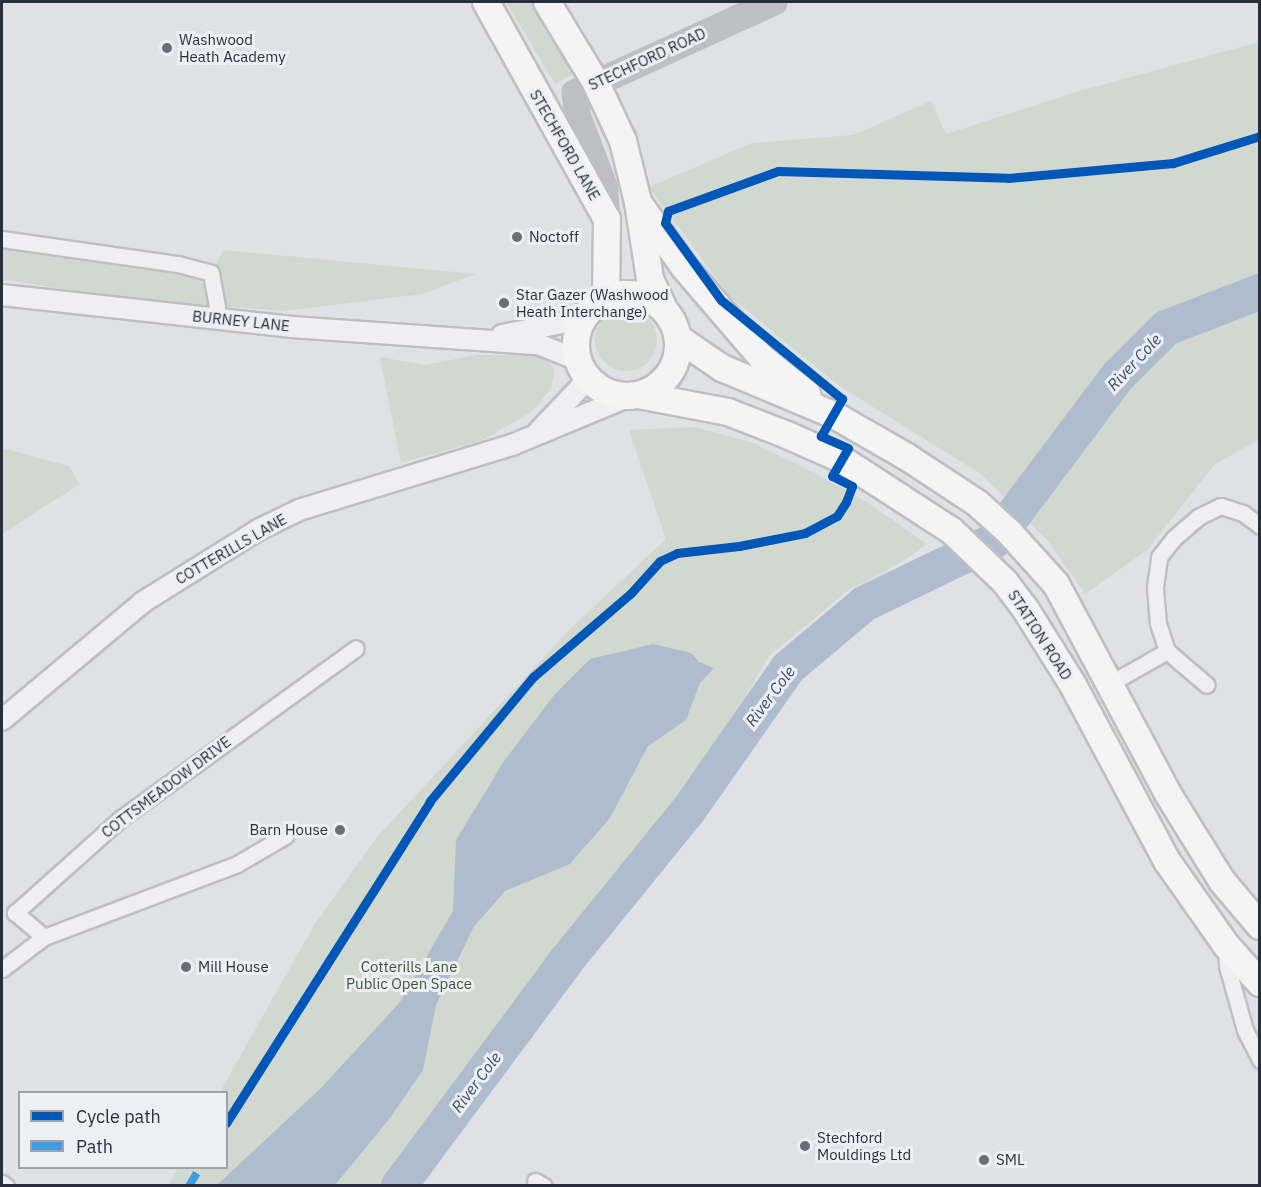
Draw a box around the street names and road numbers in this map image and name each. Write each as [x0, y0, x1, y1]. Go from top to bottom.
street label: STECHFORD ROAD [586, 24, 708, 94]
street label: STECHFORD LANE [526, 87, 604, 203]
street label: BURNEY LANE [191, 307, 291, 335]
street label: COTTERILLS LANE [172, 510, 290, 588]
street label: STATION ROAD [1004, 587, 1076, 683]
street label: COTTSMEADOW DRIVE [98, 733, 234, 841]

